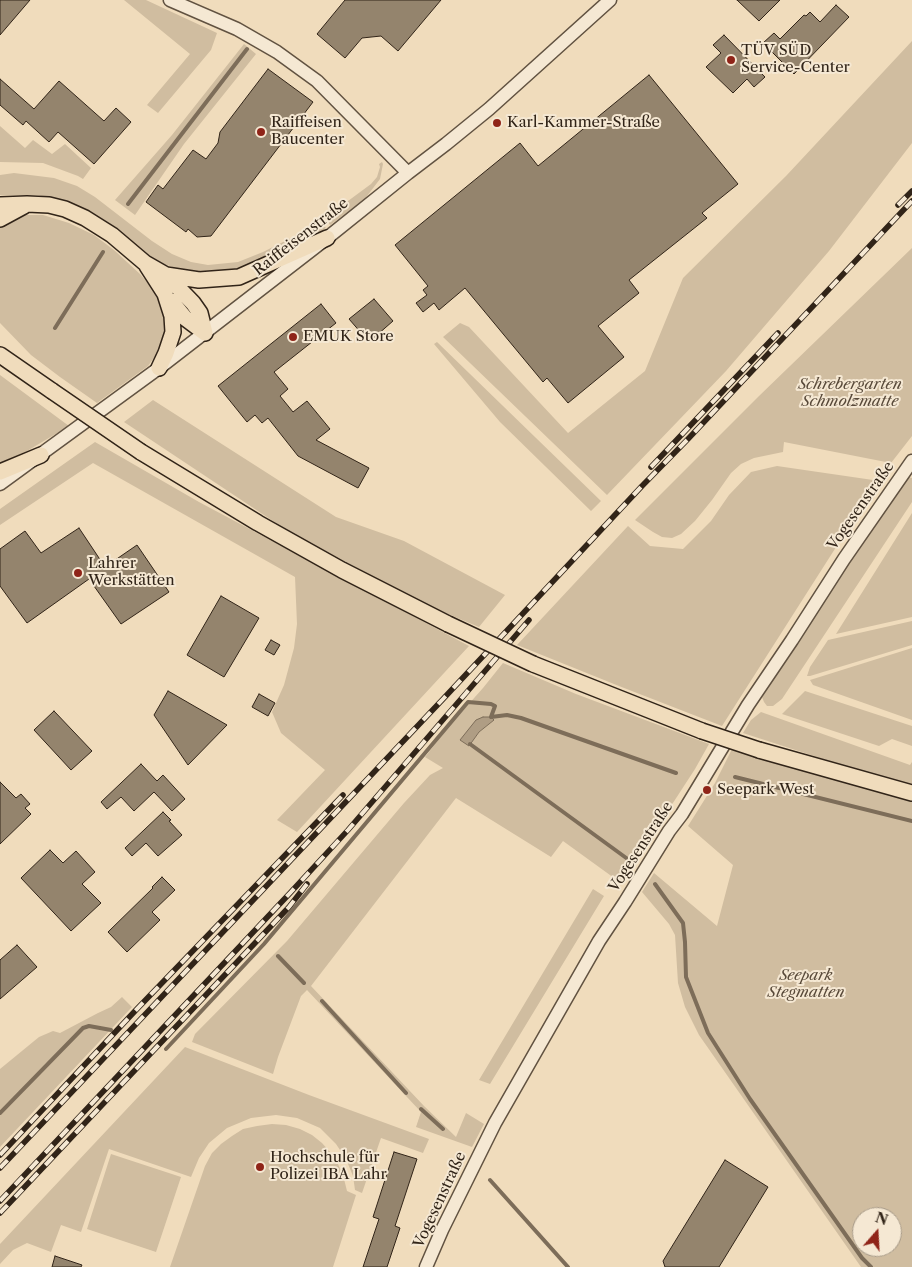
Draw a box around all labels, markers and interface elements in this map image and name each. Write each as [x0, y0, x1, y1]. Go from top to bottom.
place label: TÜV SÜD Service-Center [741, 42, 850, 77]
marker: TÜV SÜD Service-Center [725, 54, 737, 66]
place label: Raiffeisen Baucenter [271, 114, 344, 149]
place label: Karl-Kammer-Straße [507, 114, 660, 132]
marker: Karl-Kammer-Straße [491, 117, 503, 129]
marker: Raiffeisen Baucenter [255, 126, 267, 138]
street label: Raiffeisenstraße [250, 194, 352, 280]
place label: EMUK Store [303, 328, 394, 346]
marker: EMUK Store [287, 331, 299, 343]
park label: Schrebergarten Schmolzmatte [798, 376, 902, 411]
street label: Vogesenstraße [824, 458, 898, 554]
place label: Lahrer Werkstätten [88, 555, 175, 590]
marker: Lahrer Werkstätten [72, 567, 84, 579]
place label: Seepark West [717, 781, 814, 799]
marker: Seepark West [701, 784, 713, 796]
street label: Vogesenstraße [605, 798, 677, 896]
park label: Seepark Stegmatten [768, 967, 844, 1002]
place label: Hochschule für Polizei IBA Lahr [270, 1149, 387, 1184]
street label: Vogesenstraße [410, 1149, 470, 1251]
marker: Hochschule für Polizei IBA Lahr [254, 1161, 266, 1173]
north arrow [852, 1207, 902, 1257]
text: N [873, 1208, 890, 1229]

